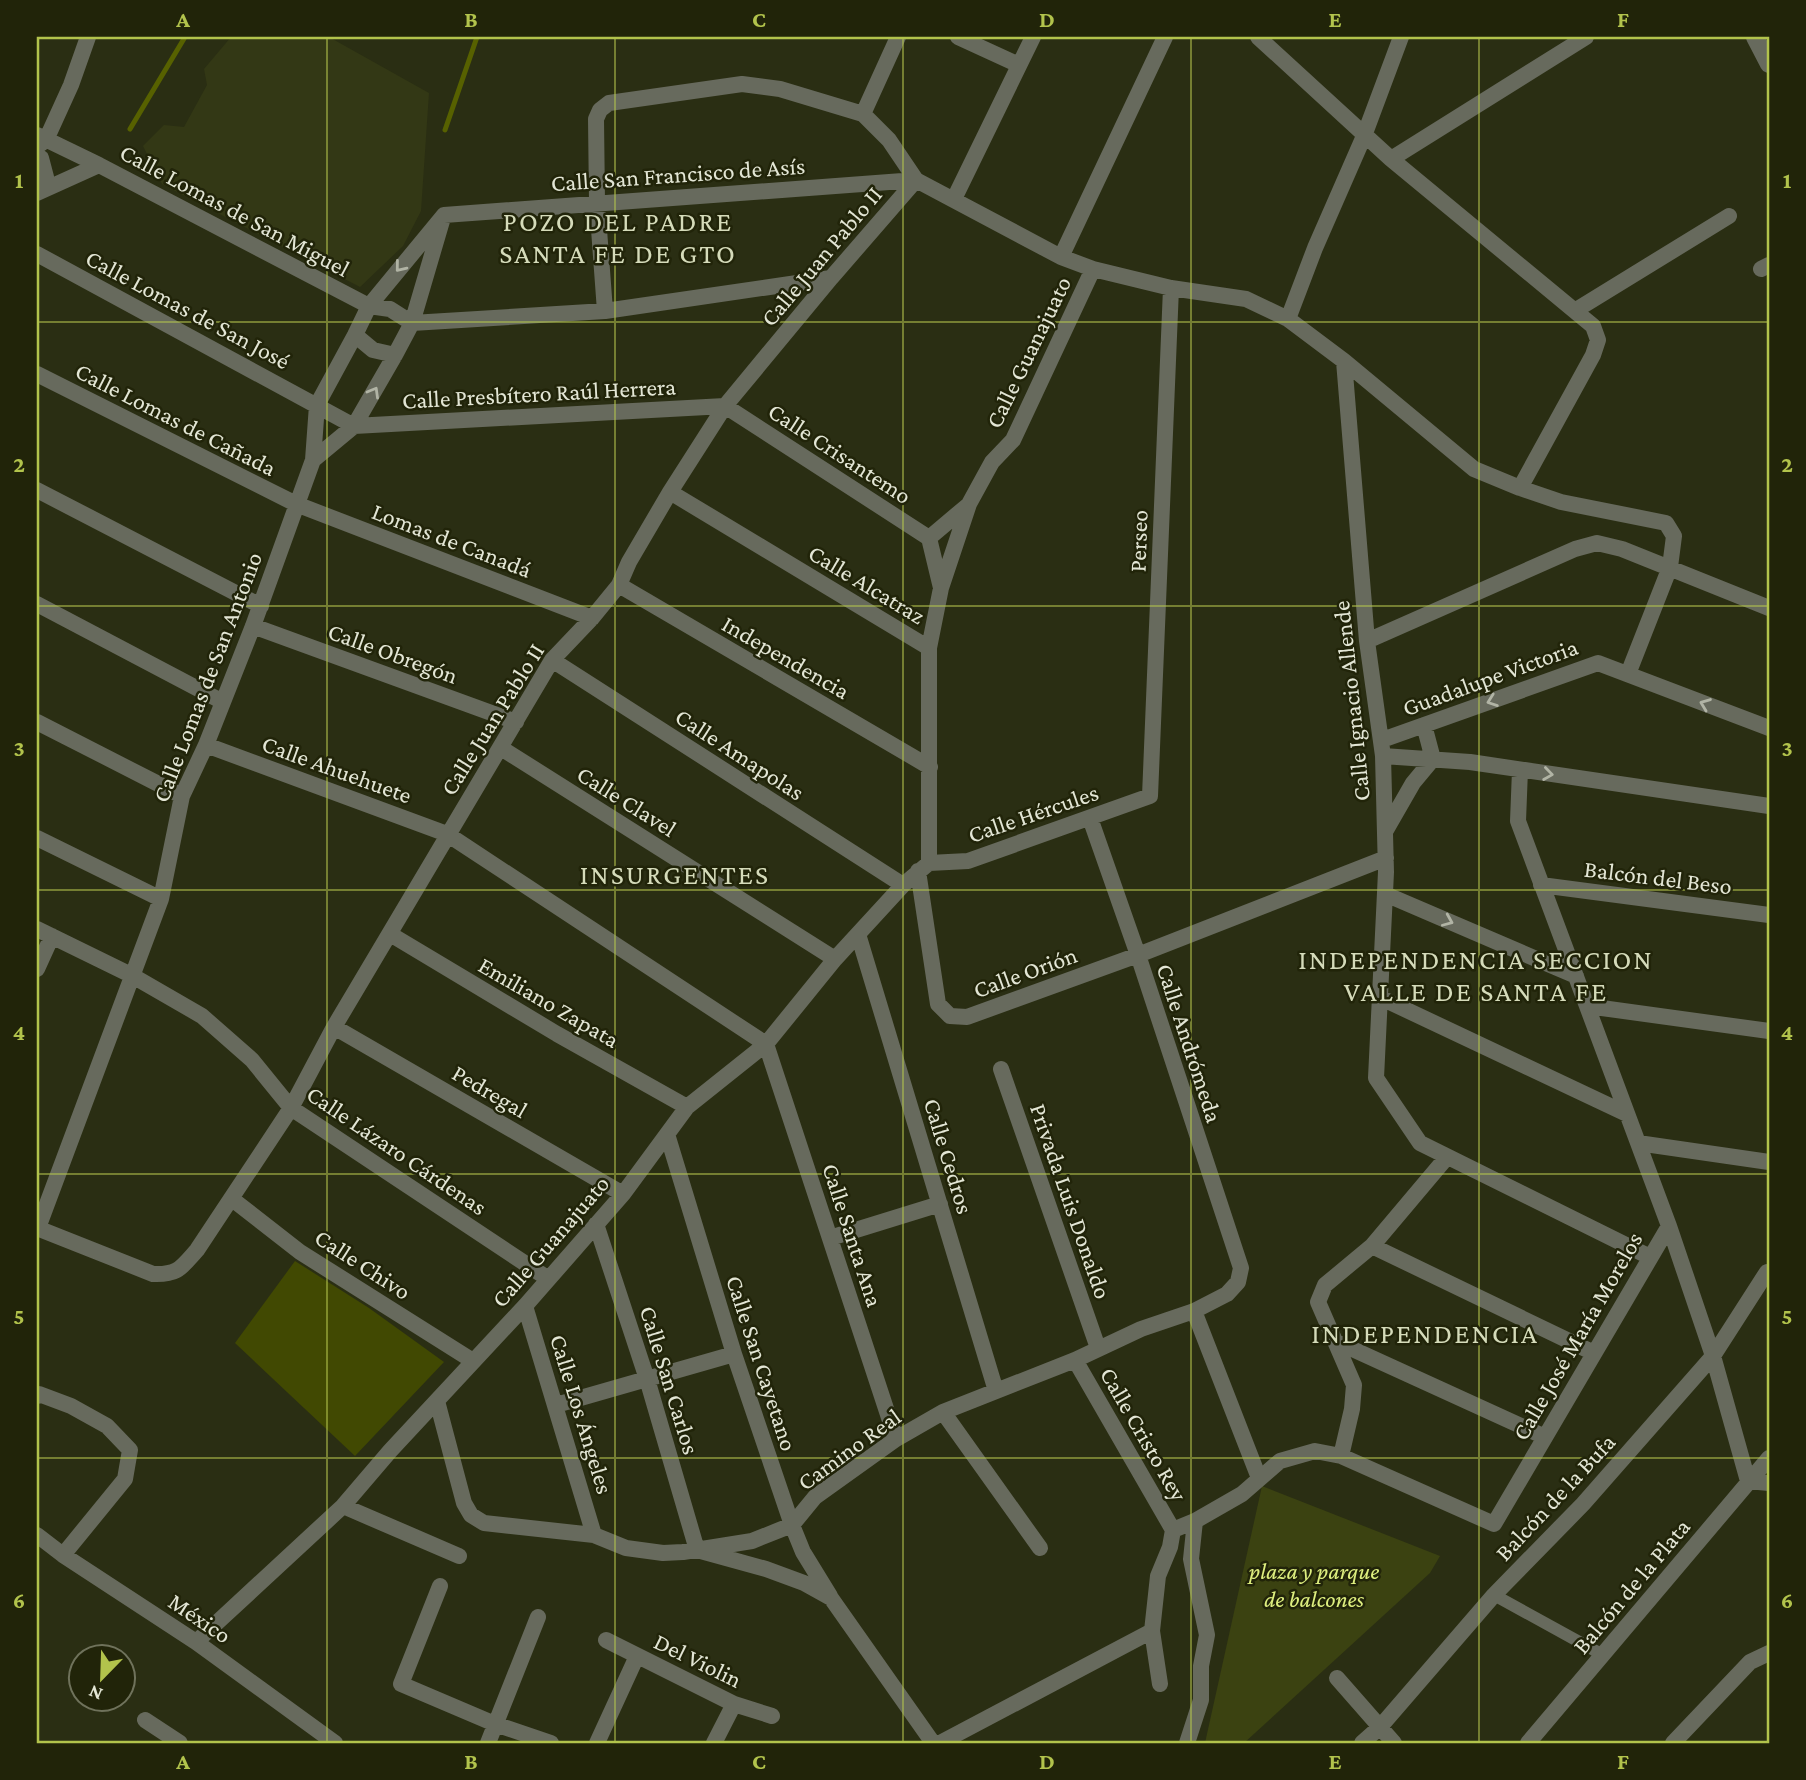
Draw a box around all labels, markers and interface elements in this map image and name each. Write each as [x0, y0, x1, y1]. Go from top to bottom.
text: A [175, 6, 190, 32]
text: B [464, 6, 478, 32]
text: C [752, 6, 766, 32]
text: D [1039, 6, 1055, 32]
text: E [1328, 6, 1342, 32]
text: F [1617, 6, 1629, 32]
street label: Calle Lomas de San Miguel [116, 138, 354, 282]
street label: Calle San Francisco de Asís [550, 152, 806, 196]
text: 1 [15, 167, 24, 193]
text: 1 [1783, 167, 1792, 193]
street label: Calle Juan Pablo II [755, 181, 887, 331]
district label: POZO DEL PADRE SANTA FE DE GTO [499, 206, 737, 269]
street label: Calle Lomas de San José [81, 244, 295, 374]
one-way arrow [396, 260, 409, 272]
street label: Calle Guanajuato [980, 272, 1076, 432]
street label: Calle Lomas de Cañada [71, 357, 281, 481]
street label: Calle Presbítero Raúl Herrera [401, 372, 677, 414]
one-way arrow [366, 387, 379, 399]
street label: Calle Crisantemo [764, 397, 916, 509]
text: 2 [13, 451, 25, 477]
text: 2 [1781, 451, 1793, 477]
street label: Lomas de Canadá [368, 497, 536, 583]
street label: Perseo [1123, 509, 1153, 573]
street label: Calle Alcatraz [804, 539, 930, 629]
street label: Calle Lomas de San Antonio [147, 548, 267, 806]
street label: Calle Ignacio Allende [1327, 600, 1375, 802]
street label: Independencia [717, 610, 855, 704]
street label: Calle Obregón [324, 617, 462, 689]
street label: Guadalupe Victoria [1399, 633, 1581, 721]
street label: Calle Juan Pablo II [435, 638, 549, 800]
one-way arrow [1487, 693, 1499, 707]
one-way arrow [1700, 698, 1712, 712]
street label: Calle Amapolas [671, 702, 809, 806]
street label: Calle Ahuehuete [259, 729, 415, 809]
text: 3 [13, 735, 25, 761]
text: 3 [1781, 735, 1793, 761]
street label: Calle Clavel [572, 760, 682, 842]
one-way arrow [1542, 767, 1554, 782]
street label: Calle Hércules [964, 778, 1102, 848]
street label: Balcón del Beso [1583, 855, 1733, 899]
district label: INSURGENTES [580, 859, 770, 890]
one-way arrow [1441, 913, 1453, 927]
street label: Calle Orión [969, 941, 1081, 1003]
district label: INDEPENDENCIA SECCION VALLE DE SANTA FE [1298, 944, 1654, 1007]
street label: Emiliano Zapata [474, 951, 624, 1053]
street label: Calle Andrómeda [1152, 960, 1228, 1126]
text: 4 [13, 1019, 25, 1045]
text: 4 [1781, 1019, 1793, 1045]
street label: Pedregal [448, 1059, 532, 1123]
street label: Calle Lázaro Cárdenas [302, 1080, 492, 1220]
street label: Calle Cedros [919, 1095, 979, 1217]
street label: Privada Luis Donaldo [1025, 1100, 1117, 1302]
street label: Calle Santa Ana [817, 1160, 889, 1310]
street label: Calle Guanajuato [486, 1170, 614, 1312]
street label: Calle Chivo [310, 1223, 416, 1305]
street label: Calle José María Morelos [1506, 1227, 1648, 1445]
street label: Calle San Cayetano [721, 1272, 803, 1454]
text: 5 [13, 1303, 25, 1329]
street label: Calle San Carlos [635, 1303, 705, 1457]
text: 5 [1781, 1303, 1793, 1329]
district label: INDEPENDENCIA [1311, 1318, 1539, 1349]
street label: Calle Los Ángeles [545, 1331, 619, 1497]
street label: Calle Cristo Rey [1095, 1362, 1194, 1506]
street label: Camino Real [792, 1403, 906, 1495]
street label: Balcón de la Bufa [1489, 1428, 1621, 1566]
street label: Balcón de la Plata [1567, 1513, 1695, 1659]
park label: plaza y parque de balcones [1247, 1557, 1379, 1612]
text: 6 [13, 1587, 25, 1613]
street label: México [164, 1587, 236, 1649]
text: 6 [1781, 1587, 1793, 1613]
street label: Del Violin [650, 1627, 746, 1693]
north arrow [66, 1644, 136, 1714]
text: N [85, 1681, 106, 1705]
text: A [175, 1748, 190, 1774]
text: B [464, 1748, 478, 1774]
text: C [752, 1748, 766, 1774]
text: D [1039, 1748, 1055, 1774]
text: E [1328, 1748, 1342, 1774]
text: F [1617, 1748, 1629, 1774]

